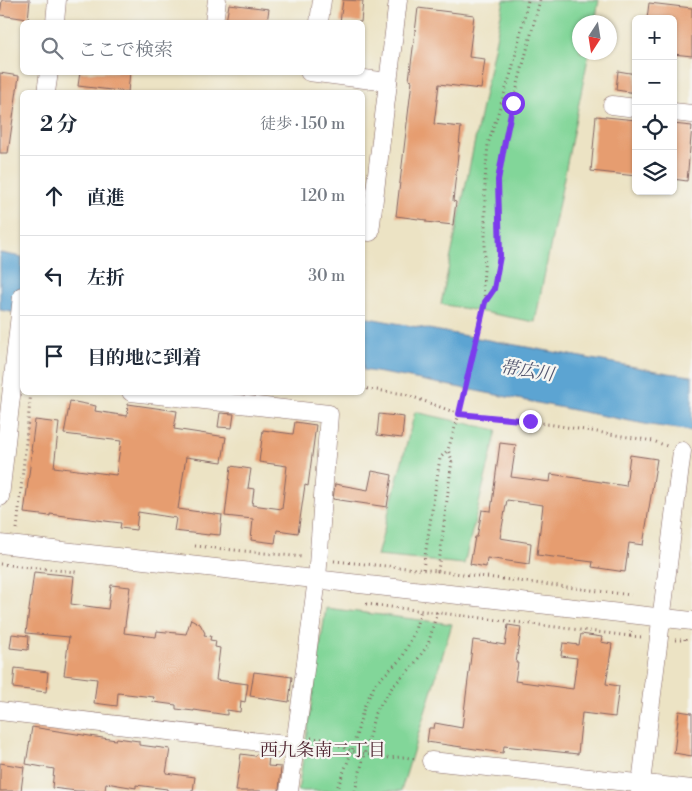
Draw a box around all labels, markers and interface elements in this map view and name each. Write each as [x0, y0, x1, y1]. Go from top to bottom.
north arrow [572, 15, 617, 60]
map controls [632, 15, 677, 195]
button: + [632, 15, 677, 60]
search box [20, 20, 365, 75]
icon: search [38, 34, 66, 62]
text: ここで検索 [78, 38, 173, 62]
button: − [632, 60, 677, 105]
route start [502, 92, 525, 115]
button: locate [632, 105, 677, 150]
text: 2 分 [40, 112, 78, 138]
text: 徒歩 · 150 m [260, 114, 345, 134]
button: layers [632, 150, 677, 195]
icon: ahead [40, 182, 68, 210]
text: 直進 [87, 186, 125, 210]
text: 120 m [301, 186, 345, 206]
icon: left [40, 262, 68, 290]
text: 左折 [87, 266, 125, 290]
text: 30 m [308, 266, 345, 286]
icon: arrive [40, 342, 68, 370]
text: 目的地に到着 [87, 346, 201, 370]
water label: 帯広川 [499, 355, 557, 387]
route end [519, 410, 542, 433]
district label: 西九条南二丁目 [260, 739, 386, 762]

